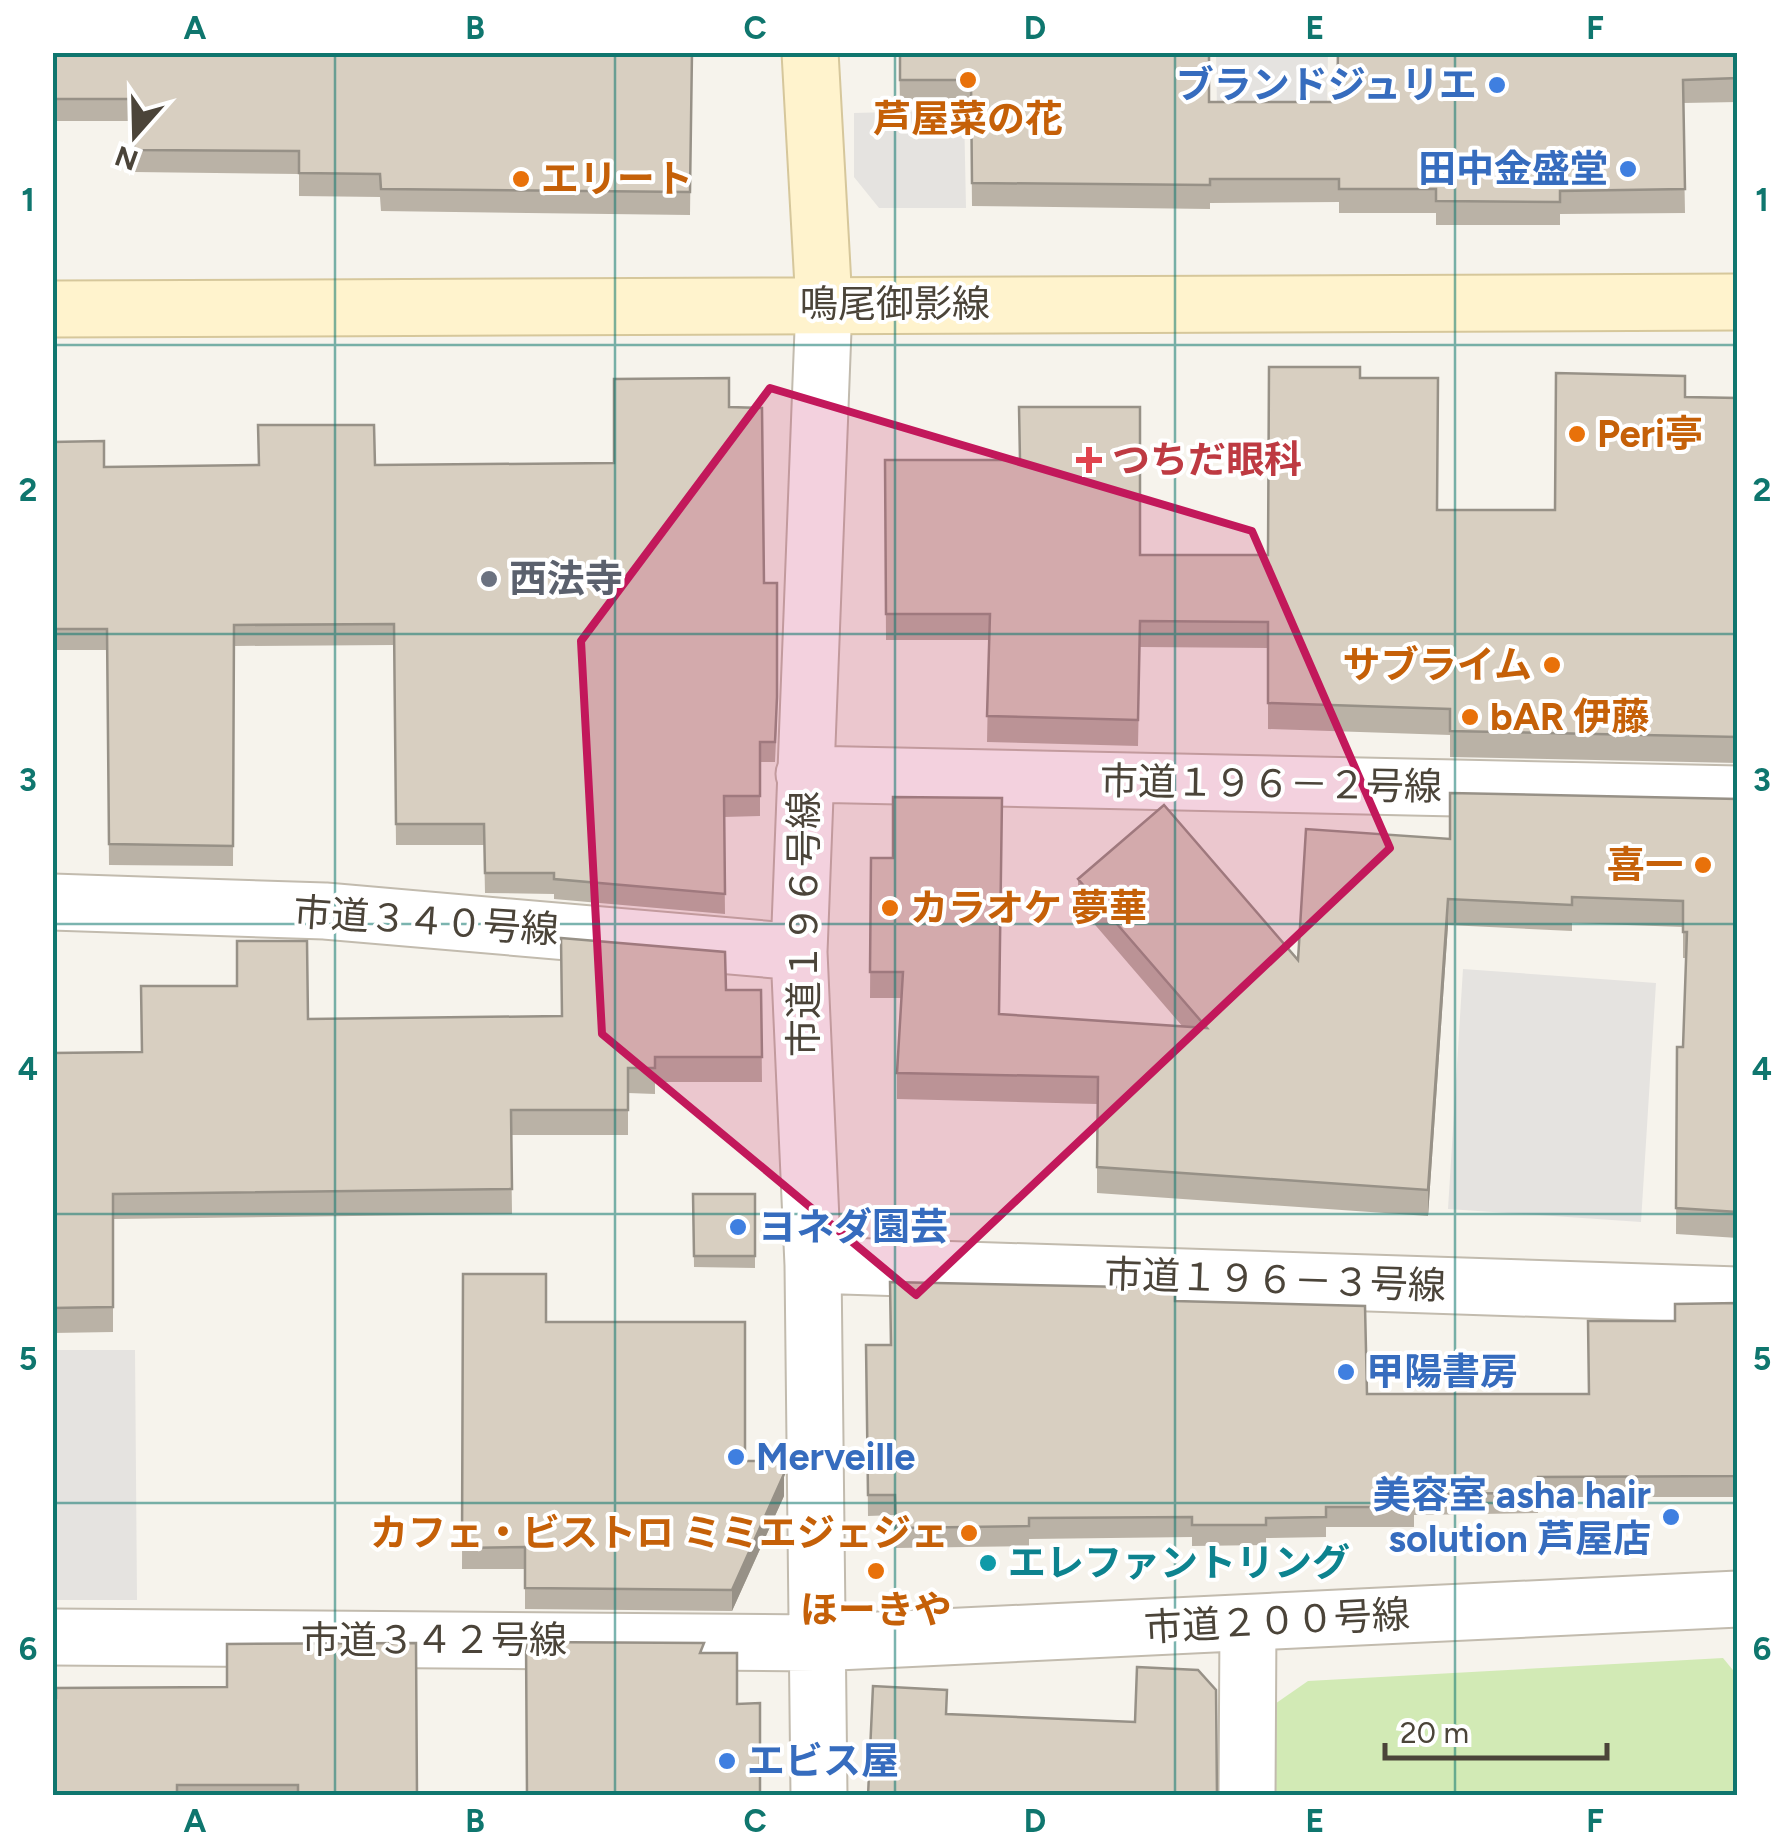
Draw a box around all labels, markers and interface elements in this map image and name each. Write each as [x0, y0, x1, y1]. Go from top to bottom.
text: A [184, 9, 207, 47]
text: B [465, 9, 485, 47]
text: C [743, 9, 767, 47]
text: D [1024, 9, 1046, 47]
text: E [1306, 9, 1324, 47]
text: F [1586, 9, 1604, 47]
place label: ブランドジュリエ [1176, 62, 1477, 108]
marker: 芦屋菜の花 [957, 69, 979, 91]
marker: ブランドジュリエ [1486, 74, 1508, 96]
north arrow [85, 85, 185, 185]
place label: 芦屋菜の花 [873, 96, 1063, 142]
text: N [110, 139, 142, 178]
place label: 田中金盛堂 [1418, 146, 1608, 192]
place label: エリート [541, 156, 693, 202]
marker: 田中金盛堂 [1617, 158, 1639, 180]
marker: エリート [510, 168, 532, 190]
text: 1 [21, 181, 35, 219]
text: 1 [1755, 181, 1769, 219]
street label: 鳴尾御影線 [800, 281, 990, 327]
place label: Peri亭 [1597, 411, 1703, 457]
marker: Peri亭 [1566, 423, 1588, 445]
place label: つちだ眼科 [1112, 437, 1302, 483]
marker: つちだ眼科 [1076, 447, 1102, 473]
text: 2 [19, 471, 37, 509]
text: 2 [1753, 471, 1771, 509]
place label: 西法寺 [509, 556, 623, 602]
marker: 西法寺 [478, 568, 500, 590]
place label: サブライム [1343, 642, 1532, 688]
marker: サブライム [1541, 654, 1563, 676]
place label: bAR 伊藤 [1490, 694, 1649, 740]
marker: bAR 伊藤 [1459, 706, 1481, 728]
street label: 市道１９６－２号線 [1100, 758, 1442, 810]
text: 3 [19, 761, 37, 799]
text: 3 [1753, 761, 1771, 799]
street label: 市道１９６号線 [781, 791, 827, 1057]
place label: 喜一 [1607, 842, 1683, 888]
marker: 喜一 [1692, 854, 1714, 876]
place label: カラオケ 夢華 [910, 885, 1147, 931]
street label: 市道３４０号線 [292, 889, 560, 953]
marker: カラオケ 夢華 [879, 897, 901, 919]
text: 4 [18, 1050, 38, 1088]
text: 4 [1752, 1050, 1772, 1088]
place label: ヨネダ園芸 [758, 1204, 948, 1250]
marker: ヨネダ園芸 [727, 1216, 749, 1238]
street label: 市道１９６－３号線 [1103, 1251, 1447, 1309]
text: 5 [19, 1340, 37, 1378]
text: 5 [1753, 1340, 1771, 1378]
place label: 甲陽書房 [1366, 1349, 1518, 1395]
marker: 甲陽書房 [1335, 1361, 1357, 1383]
place label: Merveille [756, 1434, 915, 1480]
marker: Merveille [725, 1446, 747, 1468]
place label: 美容室 asha hair solution 芦屋店 [1373, 1472, 1651, 1562]
marker: 美容室 asha hair solution 芦屋店 [1660, 1506, 1682, 1528]
place label: カフェ・ビストロ ミミエジェジェ [370, 1510, 949, 1556]
marker: カフェ・ビストロ ミミエジェジェ [958, 1522, 980, 1544]
place label: エレファントリング [1008, 1540, 1350, 1586]
marker: エレファントリング [977, 1552, 999, 1574]
marker: ほーきや [865, 1560, 887, 1582]
place label: ほーきや [800, 1587, 952, 1633]
street label: 市道２００号線 [1143, 1591, 1411, 1651]
street label: 市道３４２号線 [301, 1617, 567, 1663]
text: 6 [19, 1630, 37, 1668]
text: 6 [1753, 1630, 1771, 1668]
scale bar [1385, 1698, 1608, 1760]
text: 20 m [1400, 1714, 1469, 1751]
place label: エビス屋 [747, 1738, 899, 1784]
marker: エビス屋 [716, 1750, 738, 1772]
text: A [184, 1802, 207, 1840]
text: B [465, 1802, 485, 1840]
text: C [743, 1802, 767, 1840]
text: D [1024, 1802, 1046, 1840]
text: E [1306, 1802, 1324, 1840]
text: F [1586, 1802, 1604, 1840]

